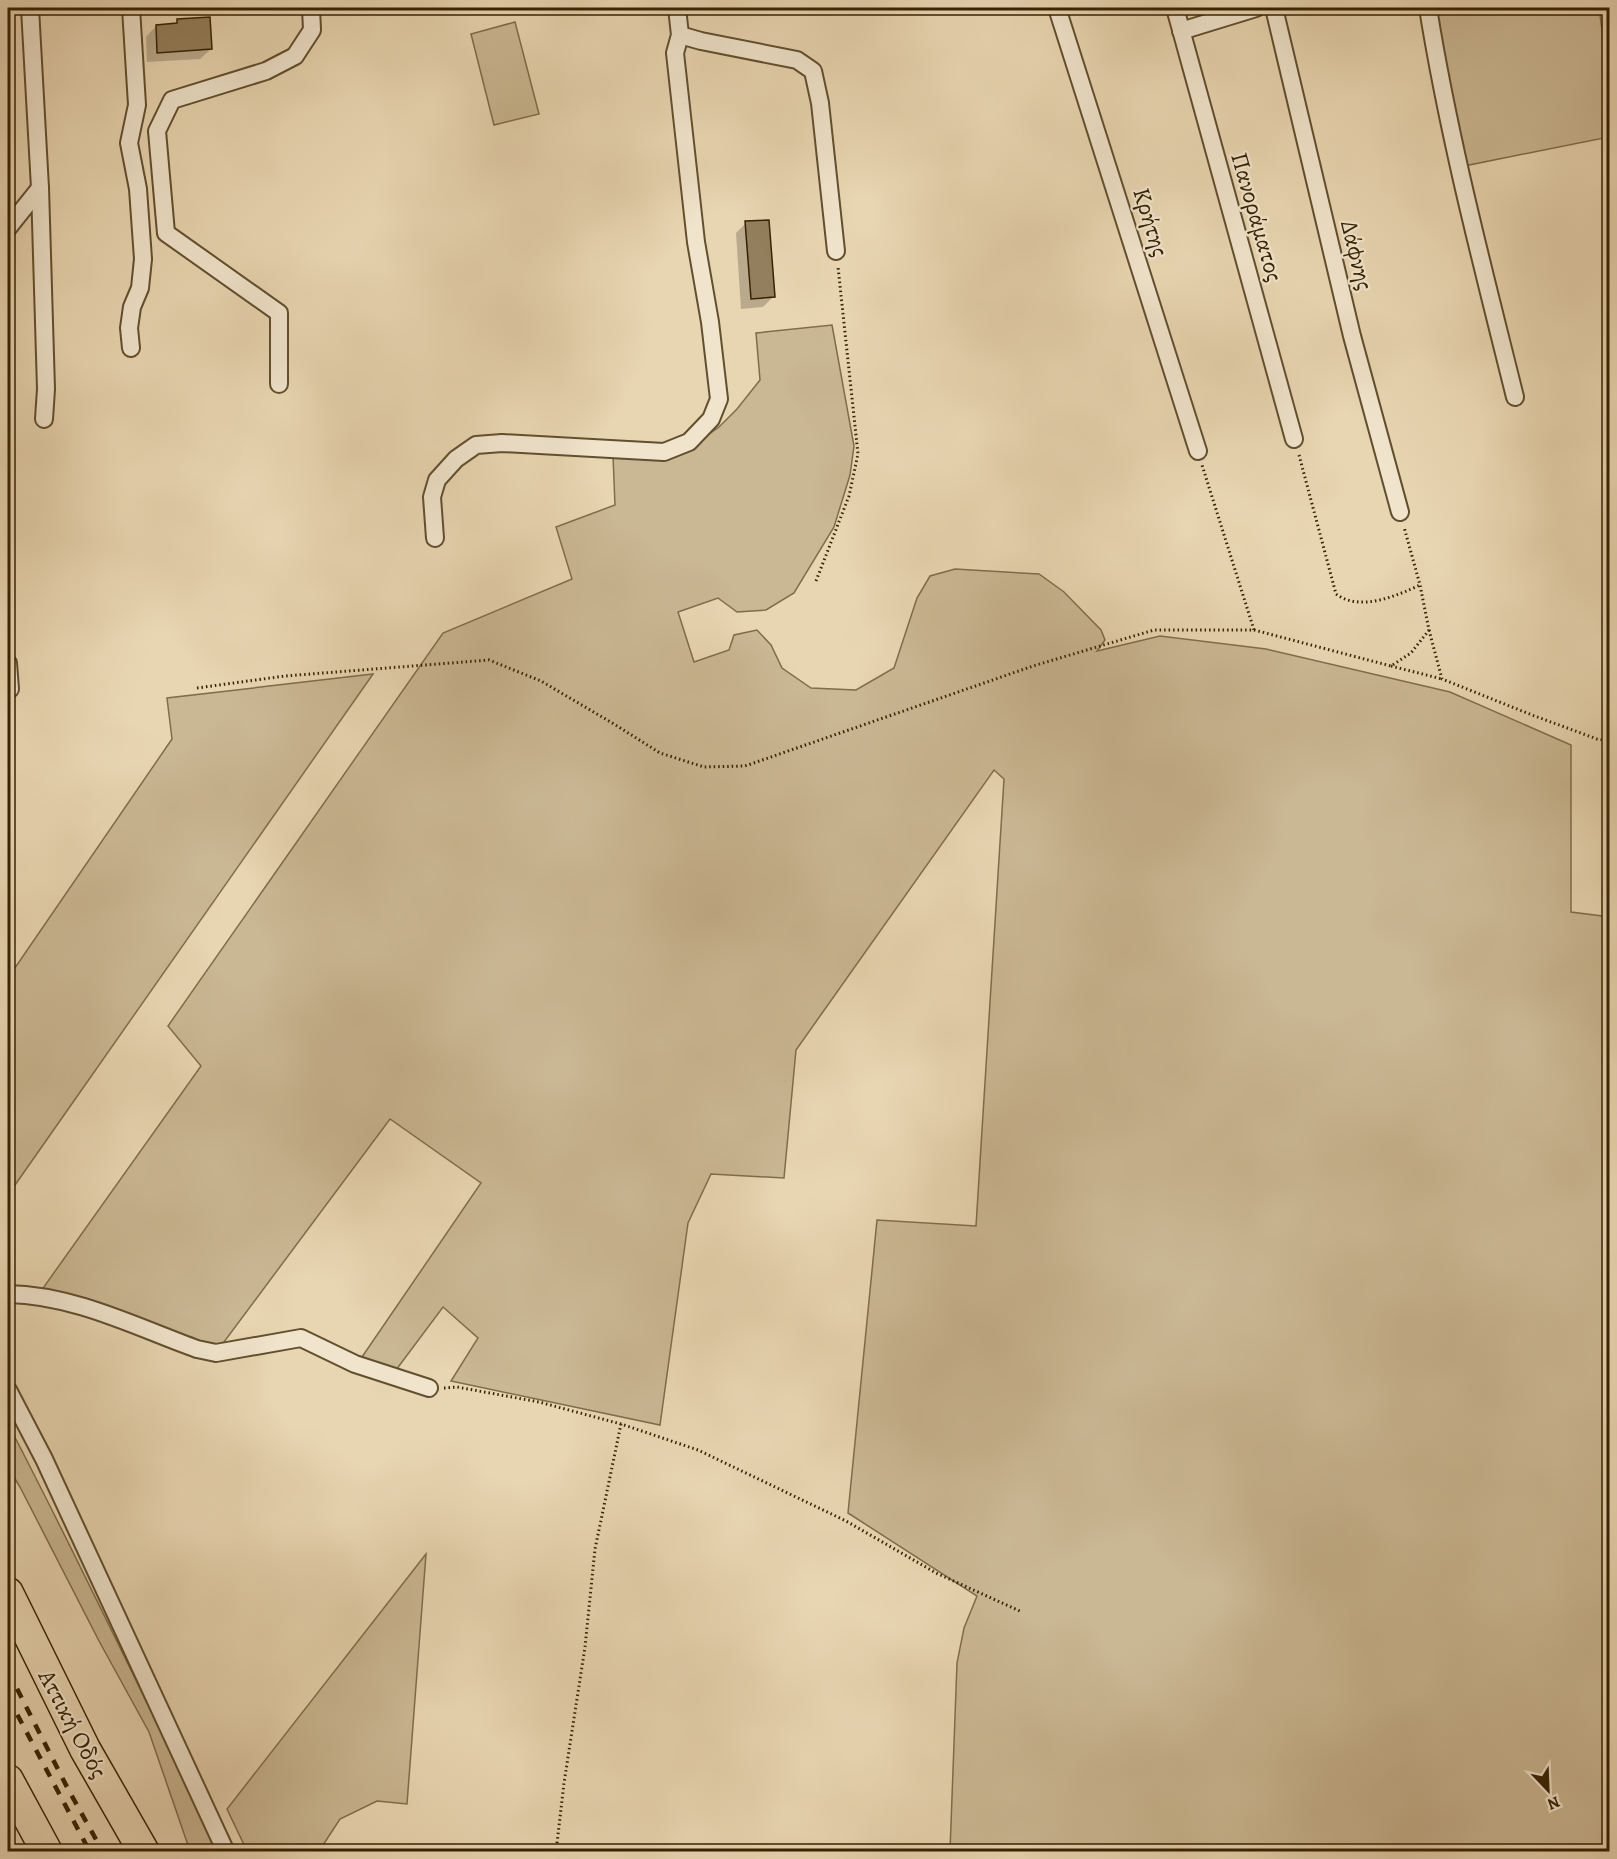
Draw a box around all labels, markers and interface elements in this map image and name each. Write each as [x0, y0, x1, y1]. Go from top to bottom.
street label: Πανοράματος [1223, 149, 1291, 285]
street label: Κρήτης [1125, 184, 1177, 260]
street label: Δάφνης [1333, 217, 1381, 293]
street label: Αττική Οδός [31, 1663, 115, 1784]
north arrow [1518, 1760, 1578, 1820]
text: N [1543, 1790, 1563, 1815]

